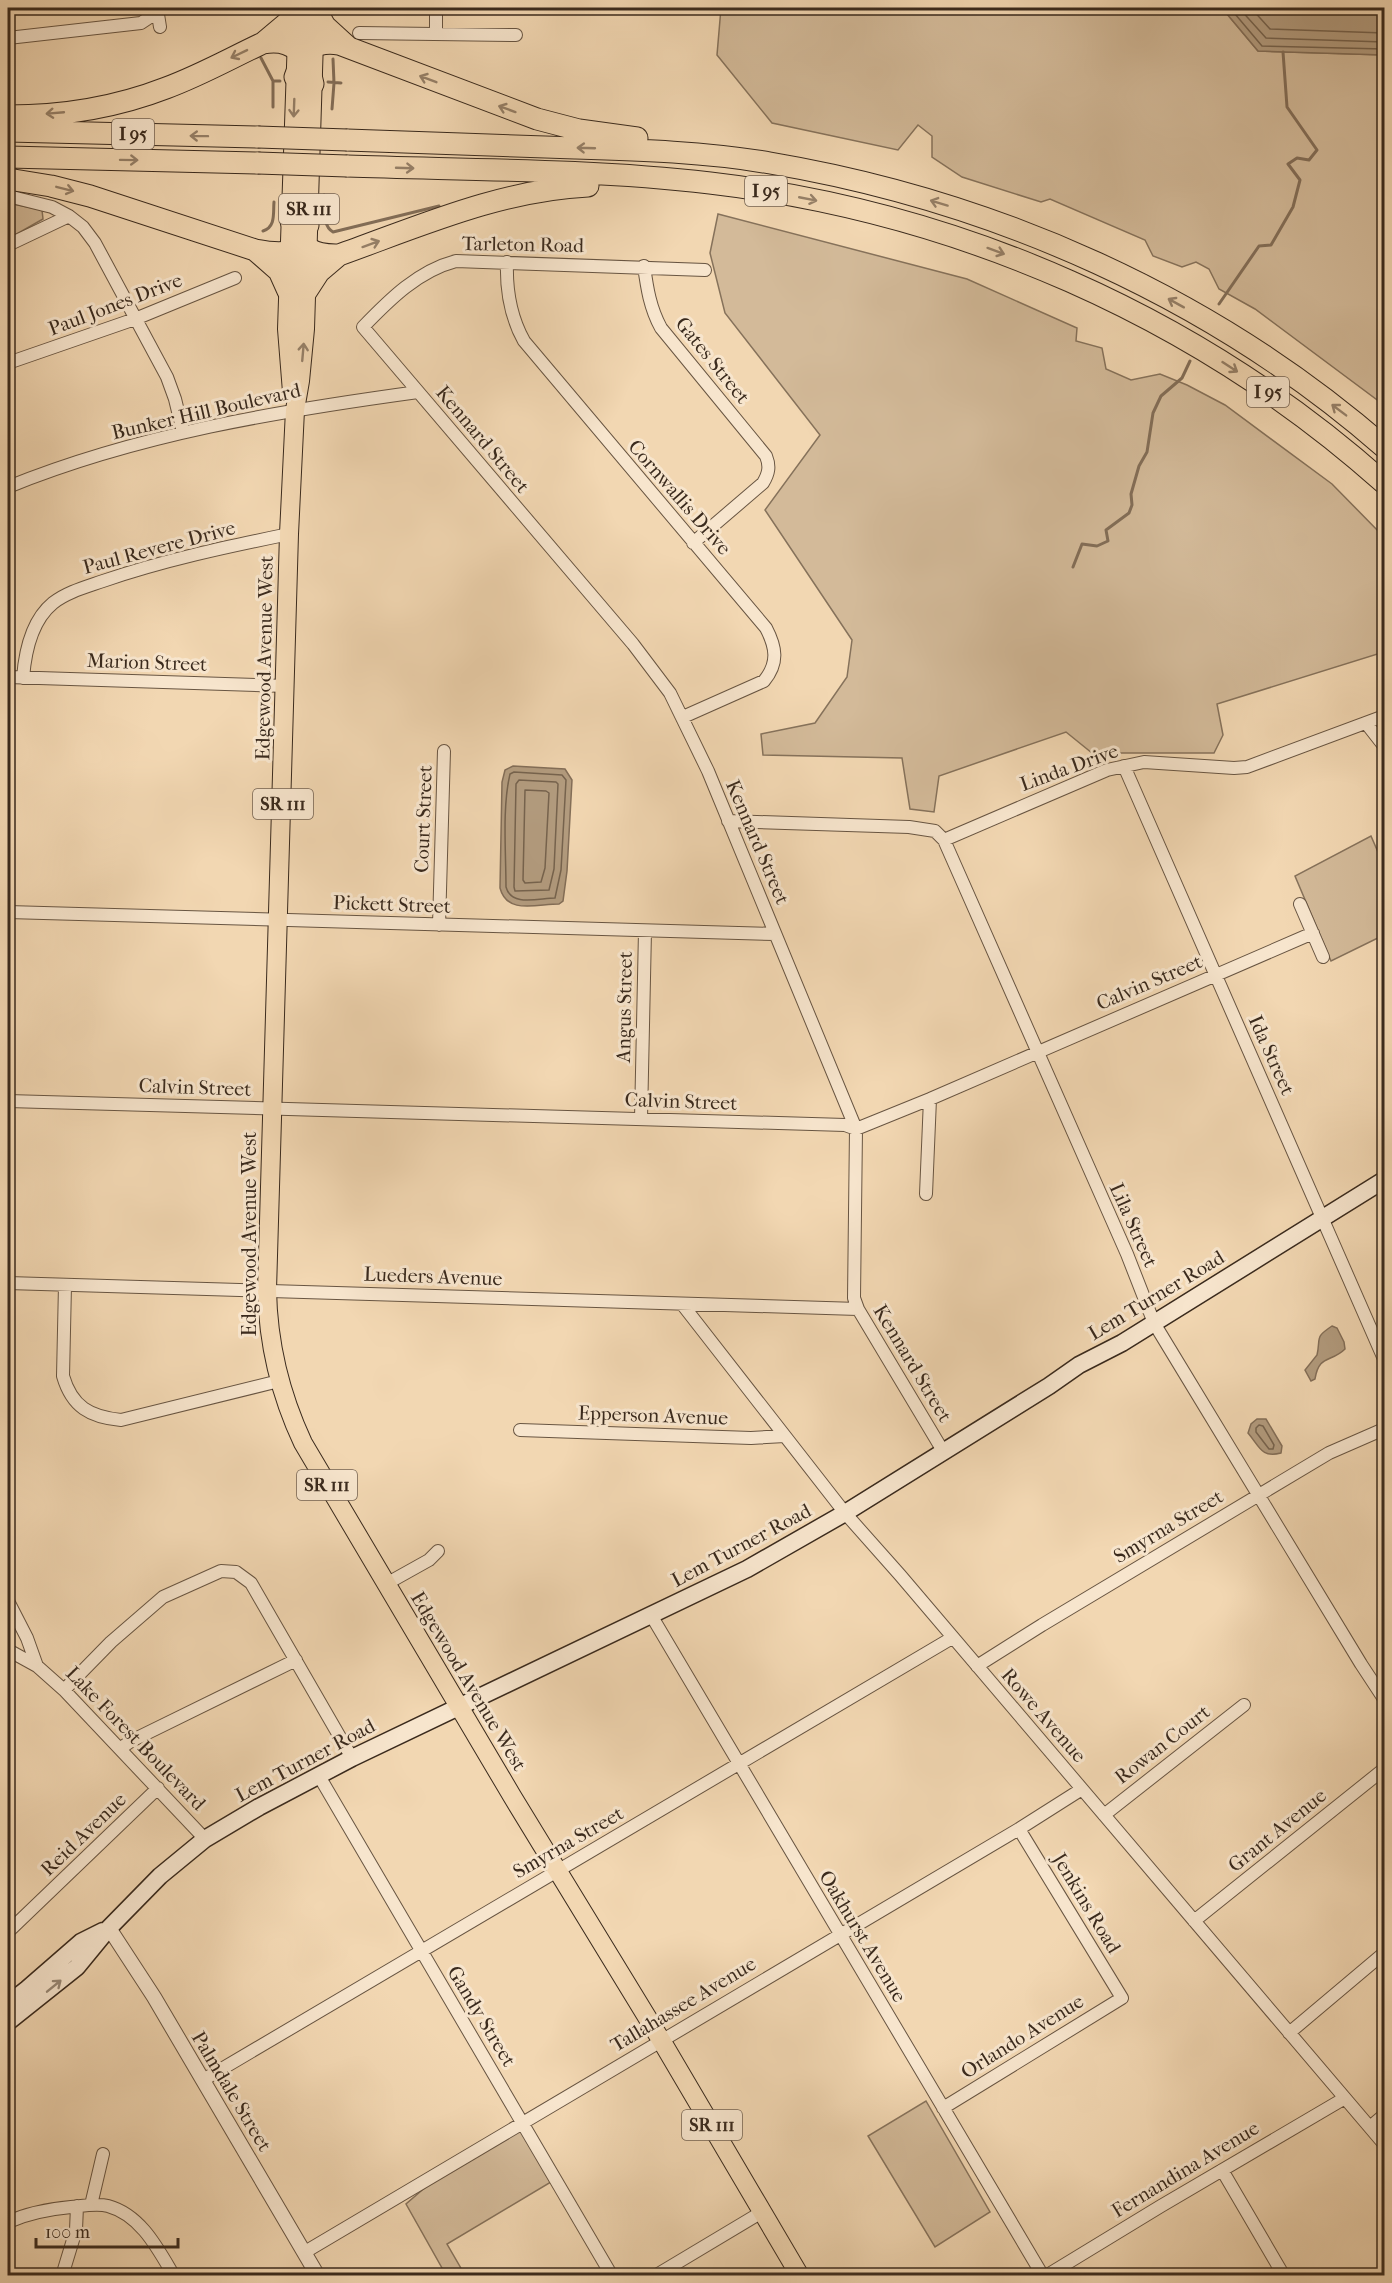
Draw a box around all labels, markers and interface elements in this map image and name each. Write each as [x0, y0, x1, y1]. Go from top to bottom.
one-way arrow [231, 49, 249, 60]
one-way arrow [420, 72, 438, 83]
one-way arrow [289, 97, 300, 117]
one-way arrow [499, 103, 517, 114]
one-way arrow [46, 108, 65, 119]
road number: I 95 [112, 119, 154, 149]
one-way arrow [190, 130, 210, 142]
one-way arrow [576, 143, 596, 154]
one-way arrow [118, 154, 138, 166]
one-way arrow [395, 162, 415, 173]
road number: I 95 [745, 176, 787, 206]
one-way arrow [55, 184, 74, 196]
road number: SR 111 [279, 194, 339, 224]
one-way arrow [798, 194, 818, 205]
one-way arrow [930, 197, 949, 208]
street label: Tarleton Road [462, 232, 585, 257]
one-way arrow [361, 237, 380, 248]
one-way arrow [986, 246, 1005, 257]
street label: Paul Jones Drive [45, 268, 185, 341]
one-way arrow [1168, 297, 1186, 308]
street label: Gates Street [671, 312, 755, 408]
one-way arrow [298, 343, 309, 362]
one-way arrow [1221, 361, 1238, 373]
road number: I 95 [1247, 377, 1289, 407]
street label: Bunker Hill Boulevard [109, 378, 304, 444]
street label: Kennard Street [431, 381, 534, 498]
one-way arrow [1331, 404, 1347, 417]
street label: Cornwallis Drive [624, 435, 736, 560]
street label: Paul Revere Drive [80, 516, 238, 579]
street label: Edgewood Avenue West [251, 555, 278, 761]
street label: Marion Street [86, 649, 208, 676]
street label: Linda Drive [1017, 739, 1121, 796]
street label: Court Street [410, 765, 437, 873]
street label: Kennard Street [721, 777, 794, 908]
road number: SR 111 [253, 789, 313, 819]
street label: Pickett Street [333, 891, 451, 918]
street label: Calvin Street [1093, 950, 1206, 1015]
street label: Angus Street [612, 951, 637, 1064]
street label: Ida Street [1244, 1012, 1299, 1099]
street label: Calvin Street [138, 1074, 252, 1101]
street label: Calvin Street [624, 1088, 738, 1115]
street label: Edgewood Avenue West [238, 1132, 261, 1337]
street label: Lila Street [1105, 1180, 1162, 1271]
street label: Lem Turner Road [1084, 1245, 1229, 1345]
street label: Lueders Avenue [363, 1263, 503, 1290]
street label: Kennard Street [869, 1300, 957, 1426]
street label: Epperson Avenue [578, 1401, 729, 1430]
road number: SR 111 [297, 1470, 357, 1500]
street label: Smyrna Street [1109, 1485, 1227, 1568]
street label: Lem Turner Road [668, 1498, 816, 1592]
street label: Edgewood Avenue West [406, 1587, 531, 1775]
street label: Lake Forest Boulevard [61, 1662, 211, 1816]
street label: Rowe Avenue [996, 1664, 1091, 1767]
street label: Rowan Court [1110, 1700, 1214, 1789]
street label: Lem Turner Road [232, 1713, 380, 1807]
street label: Grant Avenue [1224, 1784, 1331, 1877]
street label: Reid Avenue [36, 1788, 131, 1881]
street label: Smyrna Street [509, 1802, 627, 1883]
street label: Jenkins Road [1047, 1847, 1126, 1958]
street label: Oakhurst Avenue [814, 1866, 911, 2006]
street label: Tallahassee Avenue [607, 1952, 760, 2057]
street label: Gandy Street [443, 1962, 521, 2071]
one-way arrow [45, 1980, 61, 1993]
street label: Orlando Avenue [957, 1989, 1088, 2083]
street label: Palmdale Street [187, 2027, 276, 2155]
road number: SR 111 [682, 2110, 742, 2140]
street label: Fernandina Avenue [1107, 2116, 1263, 2223]
scale bar [36, 2211, 178, 2249]
text: 100 m [45, 2222, 90, 2243]

